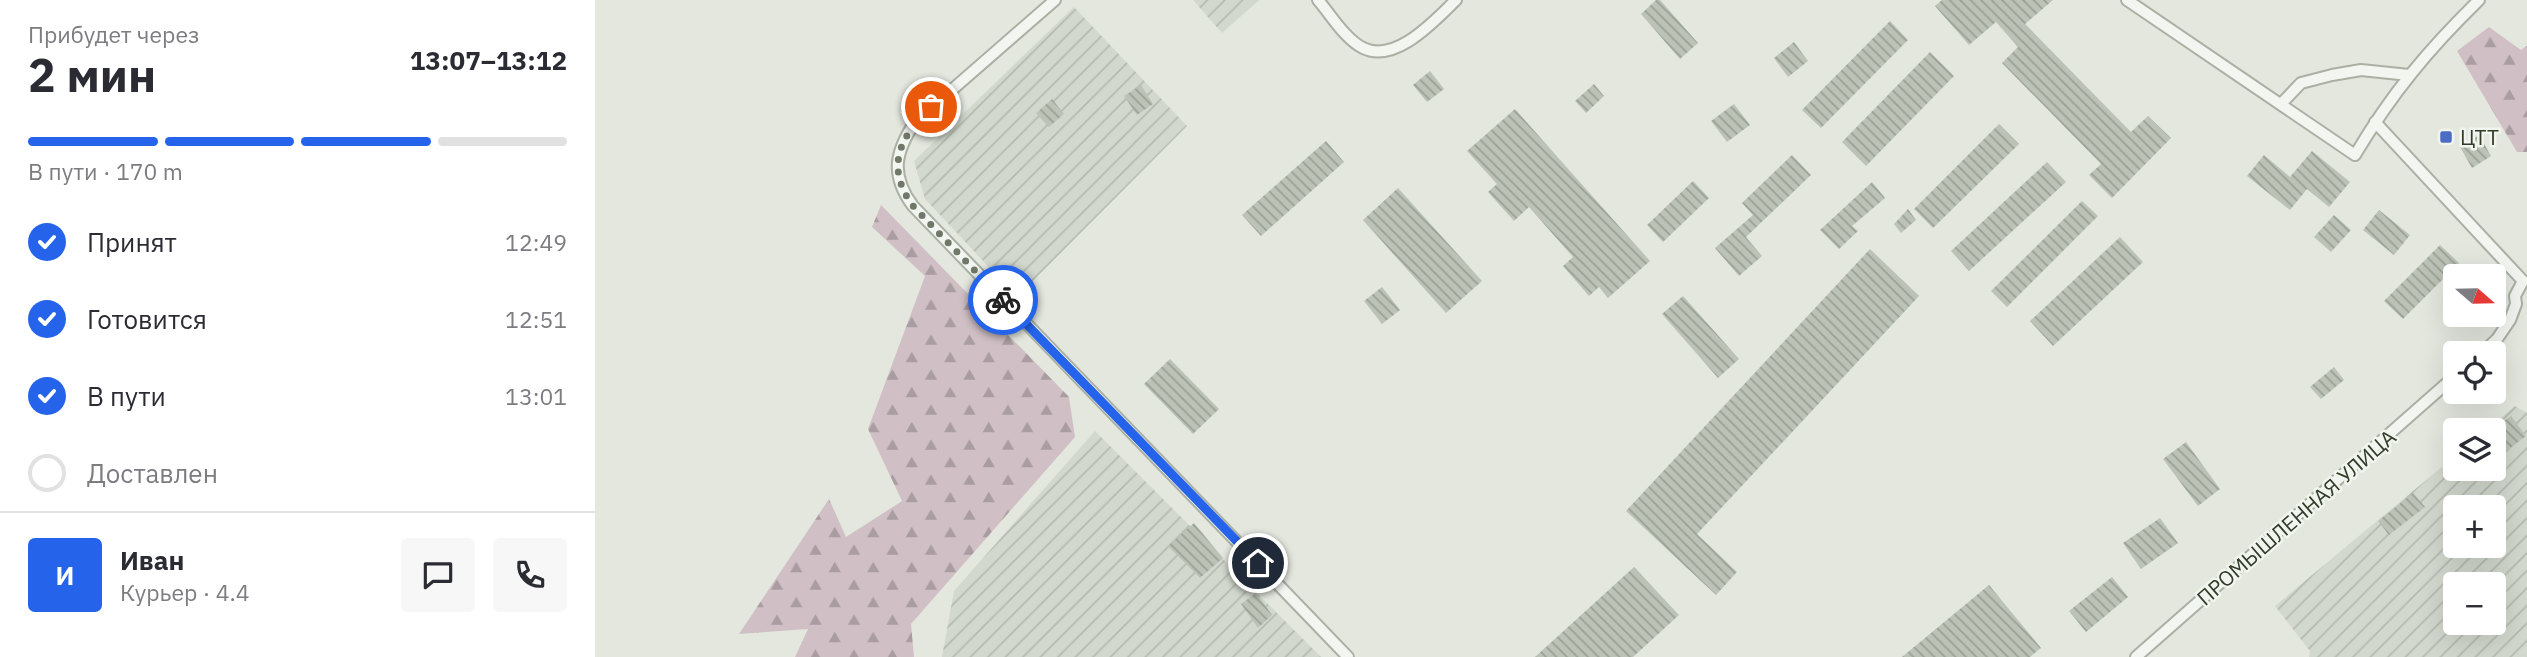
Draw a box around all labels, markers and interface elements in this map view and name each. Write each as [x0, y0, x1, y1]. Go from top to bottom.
text: Прибудет через [28, 19, 200, 49]
text: 13:07–13:12 [410, 43, 567, 77]
text: 2 мин [28, 45, 156, 105]
pin [901, 77, 961, 137]
icon: bag [912, 88, 950, 126]
place label: ЦТТ [2460, 123, 2499, 151]
marker: ЦТТ [2438, 129, 2454, 145]
text: В пути · 170 m [28, 156, 183, 186]
icon: check [28, 223, 66, 261]
text: Принят [87, 225, 177, 259]
text: 12:49 [505, 227, 567, 257]
north arrow [2443, 264, 2506, 327]
map controls [2443, 264, 2506, 635]
courier [968, 265, 1038, 335]
icon: bike [984, 281, 1022, 319]
icon: check [28, 300, 66, 338]
text: Готовится [87, 302, 207, 336]
text: 12:51 [505, 304, 567, 334]
button: locate [2443, 341, 2506, 404]
icon: check [28, 377, 66, 415]
text: В пути [87, 379, 166, 413]
text: 13:01 [505, 381, 567, 411]
button: layers [2443, 418, 2506, 481]
street label: ПРОМЫШЛЕННАЯ УЛИЦА [2190, 423, 2402, 611]
text: Доставлен [87, 456, 218, 490]
button: + [2443, 495, 2506, 558]
pin [1228, 533, 1288, 593]
button: chat [401, 538, 475, 612]
button: phone [493, 538, 567, 612]
text: Иван [120, 543, 185, 577]
icon: home [1239, 544, 1277, 582]
text: И [56, 558, 74, 592]
button: − [2443, 572, 2506, 635]
text: Курьер · 4.4 [120, 577, 250, 607]

